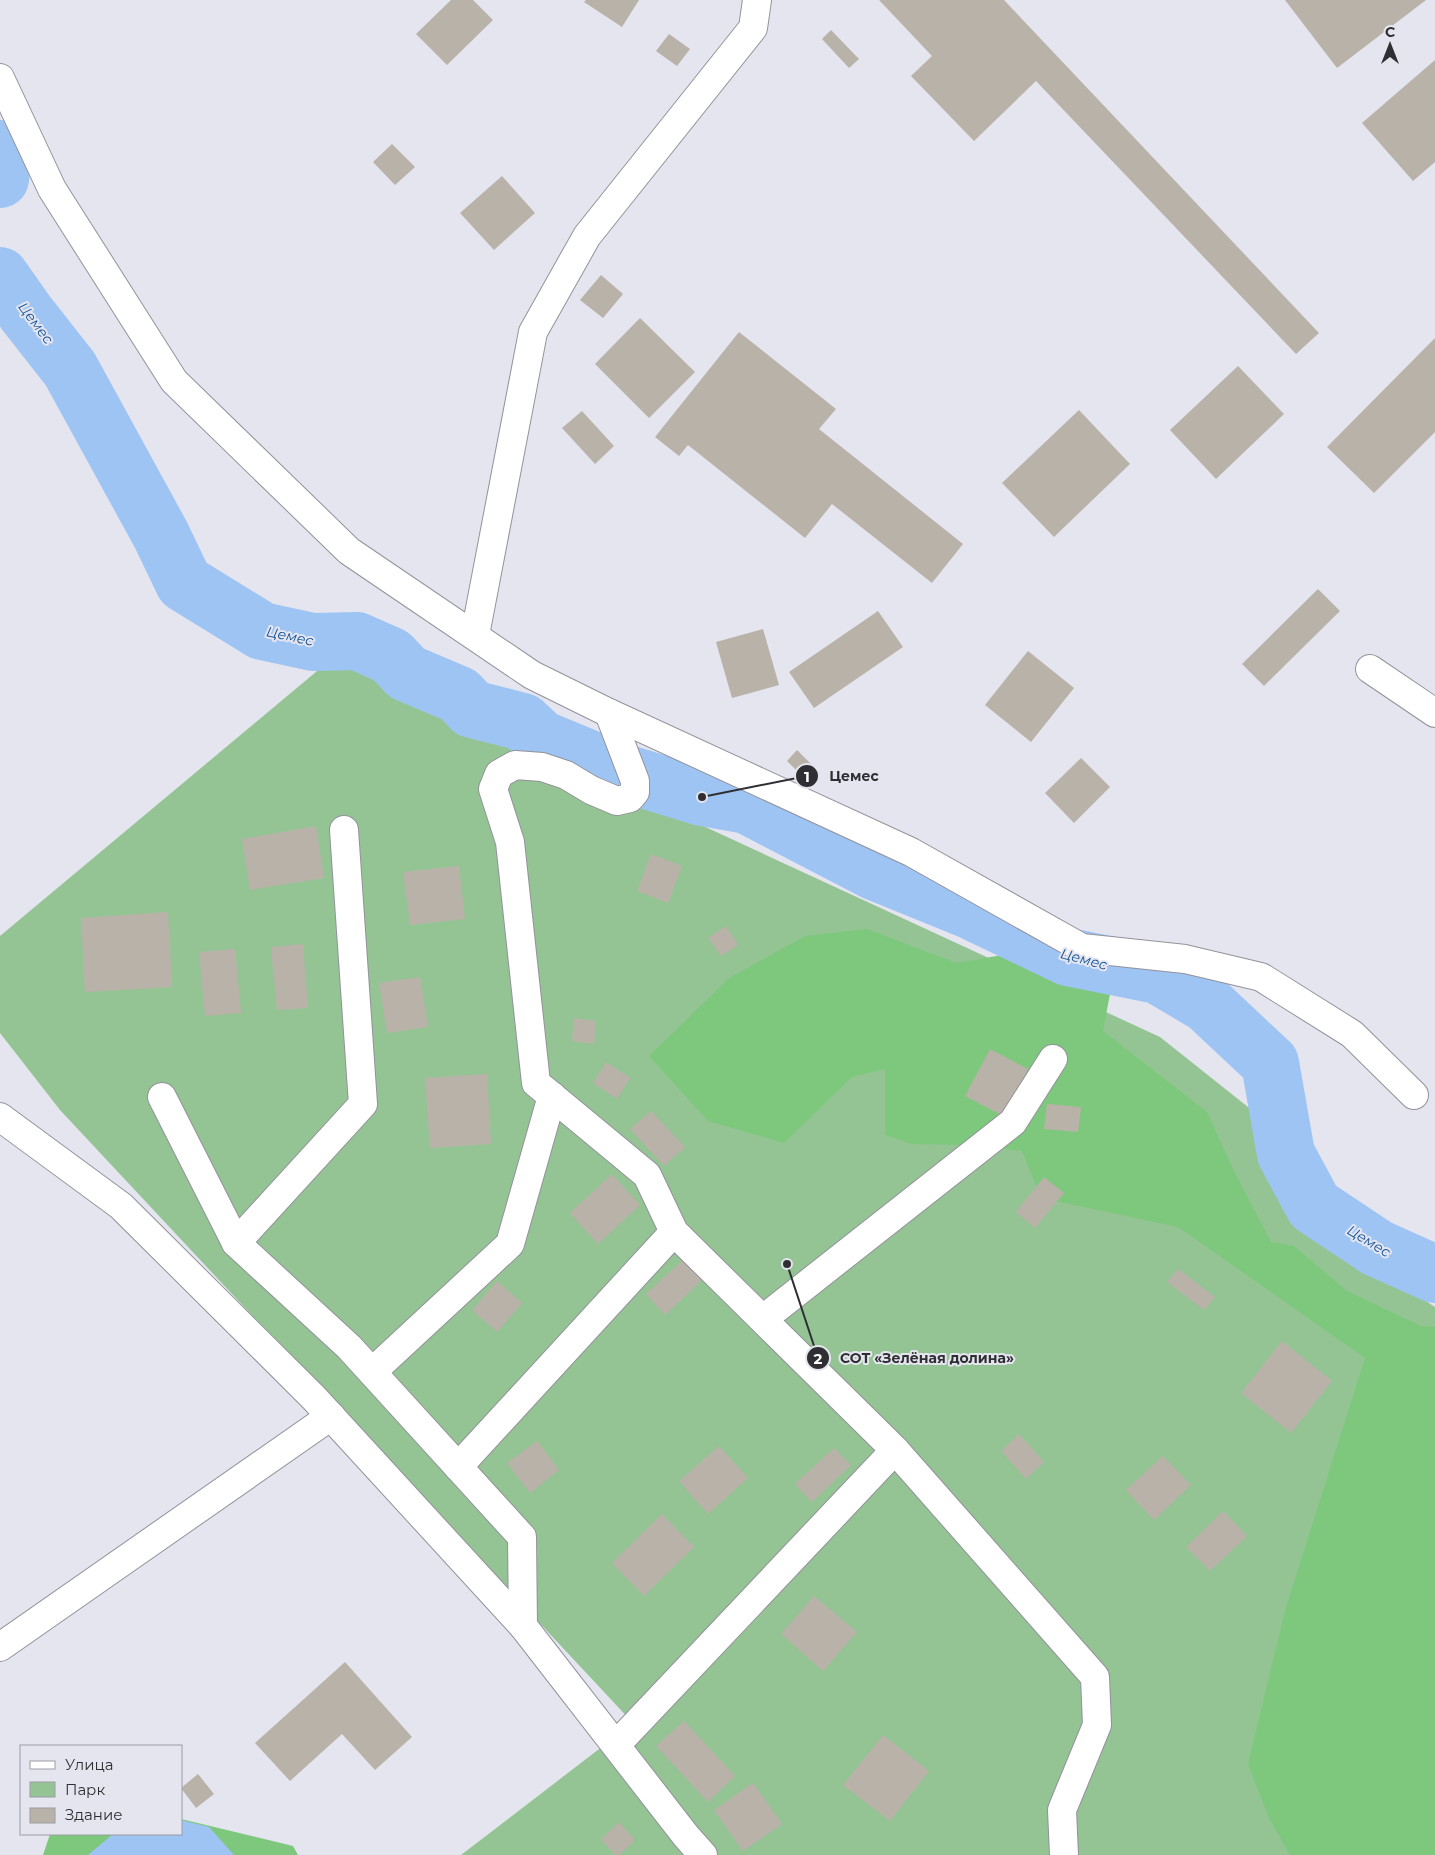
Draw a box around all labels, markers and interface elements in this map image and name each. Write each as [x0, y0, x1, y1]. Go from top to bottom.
north arrow [1365, 20, 1415, 70]
text: С [1385, 23, 1395, 41]
water label: Цемес [14, 298, 58, 348]
water label: Цемес [265, 622, 315, 650]
callout: Цемес [795, 762, 889, 791]
text: 1 [804, 767, 810, 786]
text: Цемес [829, 767, 879, 785]
water label: Цемес [1059, 944, 1109, 974]
water label: Цемес [1344, 1221, 1394, 1261]
callout: СОТ «Зелёная долина» [805, 1344, 1024, 1373]
text: 2 [814, 1349, 823, 1368]
text: СОТ «Зелёная долина» [840, 1349, 1014, 1367]
legend [20, 1745, 182, 1835]
text: Улица [65, 1755, 113, 1774]
text: Парк [65, 1780, 105, 1799]
text: Здание [65, 1805, 123, 1824]

